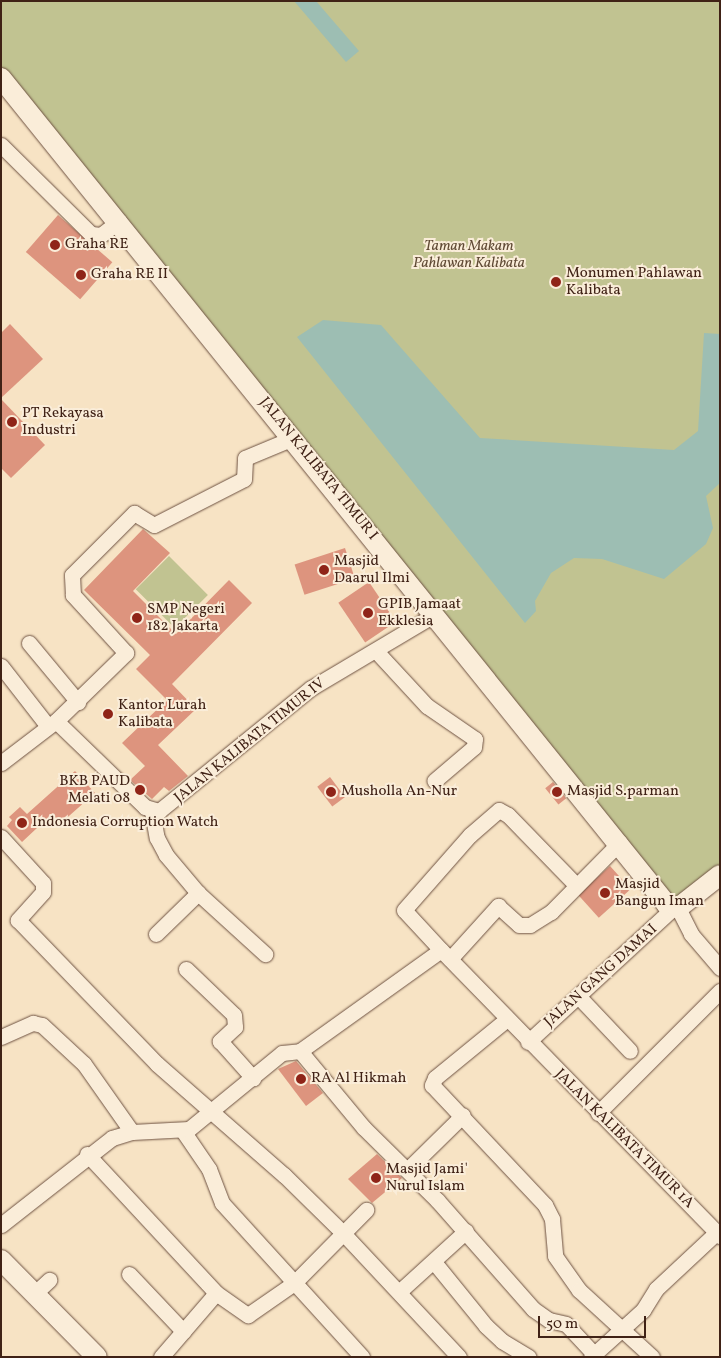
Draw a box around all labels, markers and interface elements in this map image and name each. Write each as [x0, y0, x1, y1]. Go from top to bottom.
place label: Graha RE [65, 236, 128, 254]
park label: Taman Makam Pahlawan Kalibata [413, 237, 525, 272]
marker: Graha RE [49, 239, 61, 251]
place label: Monumen Pahlawan Kalibata [566, 264, 702, 299]
place label: Graha RE II [91, 266, 168, 284]
marker: Graha RE II [75, 269, 87, 281]
marker: Monumen Pahlawan Kalibata [550, 276, 562, 288]
street label: JALAN KALIBATA TIMUR I [255, 394, 381, 544]
place label: PT Rekayasa Industri [22, 404, 104, 439]
marker: PT Rekayasa Industri [6, 416, 18, 428]
place label: Masjid Daarul Ilmi [334, 552, 410, 587]
marker: Masjid Daarul Ilmi [318, 564, 330, 576]
place label: GPIB Jamaat Ekklesia [378, 595, 461, 630]
place label: SMP Negeri 182 Jakarta [147, 600, 225, 635]
marker: GPIB Jamaat Ekklesia [362, 607, 374, 619]
marker: SMP Negeri 182 Jakarta [131, 612, 143, 624]
street label: JALAN KALIBATA TIMUR IV [171, 674, 329, 808]
place label: Kantor Lurah Kalibata [118, 696, 207, 731]
marker: Kantor Lurah Kalibata [102, 708, 114, 720]
place label: BKB PAUD Melati 08 [59, 772, 130, 807]
place label: Musholla An-Nur [341, 783, 457, 801]
place label: Masjid S.parman [567, 783, 679, 801]
marker: BKB PAUD Melati 08 [134, 784, 146, 796]
marker: Musholla An-Nur [325, 786, 337, 798]
marker: Masjid S.parman [551, 786, 563, 798]
place label: Indonesia Corruption Watch [32, 814, 219, 832]
marker: Indonesia Corruption Watch [16, 817, 28, 829]
place label: Masjid Bangun Iman [615, 875, 704, 910]
marker: Masjid Bangun Iman [599, 887, 611, 899]
street label: JALAN GANG DAMAI [541, 921, 661, 1031]
street label: JALAN KALIBATA TIMUR 1A [550, 1065, 698, 1213]
place label: RA Al Hikmah [311, 1070, 407, 1088]
marker: RA Al Hikmah [295, 1073, 307, 1085]
place label: Masjid Jami' Nurul Islam [386, 1160, 468, 1195]
marker: Masjid Jami' Nurul Islam [370, 1172, 382, 1184]
scale bar [541, 1306, 648, 1338]
text: 50 m [546, 1314, 578, 1335]

